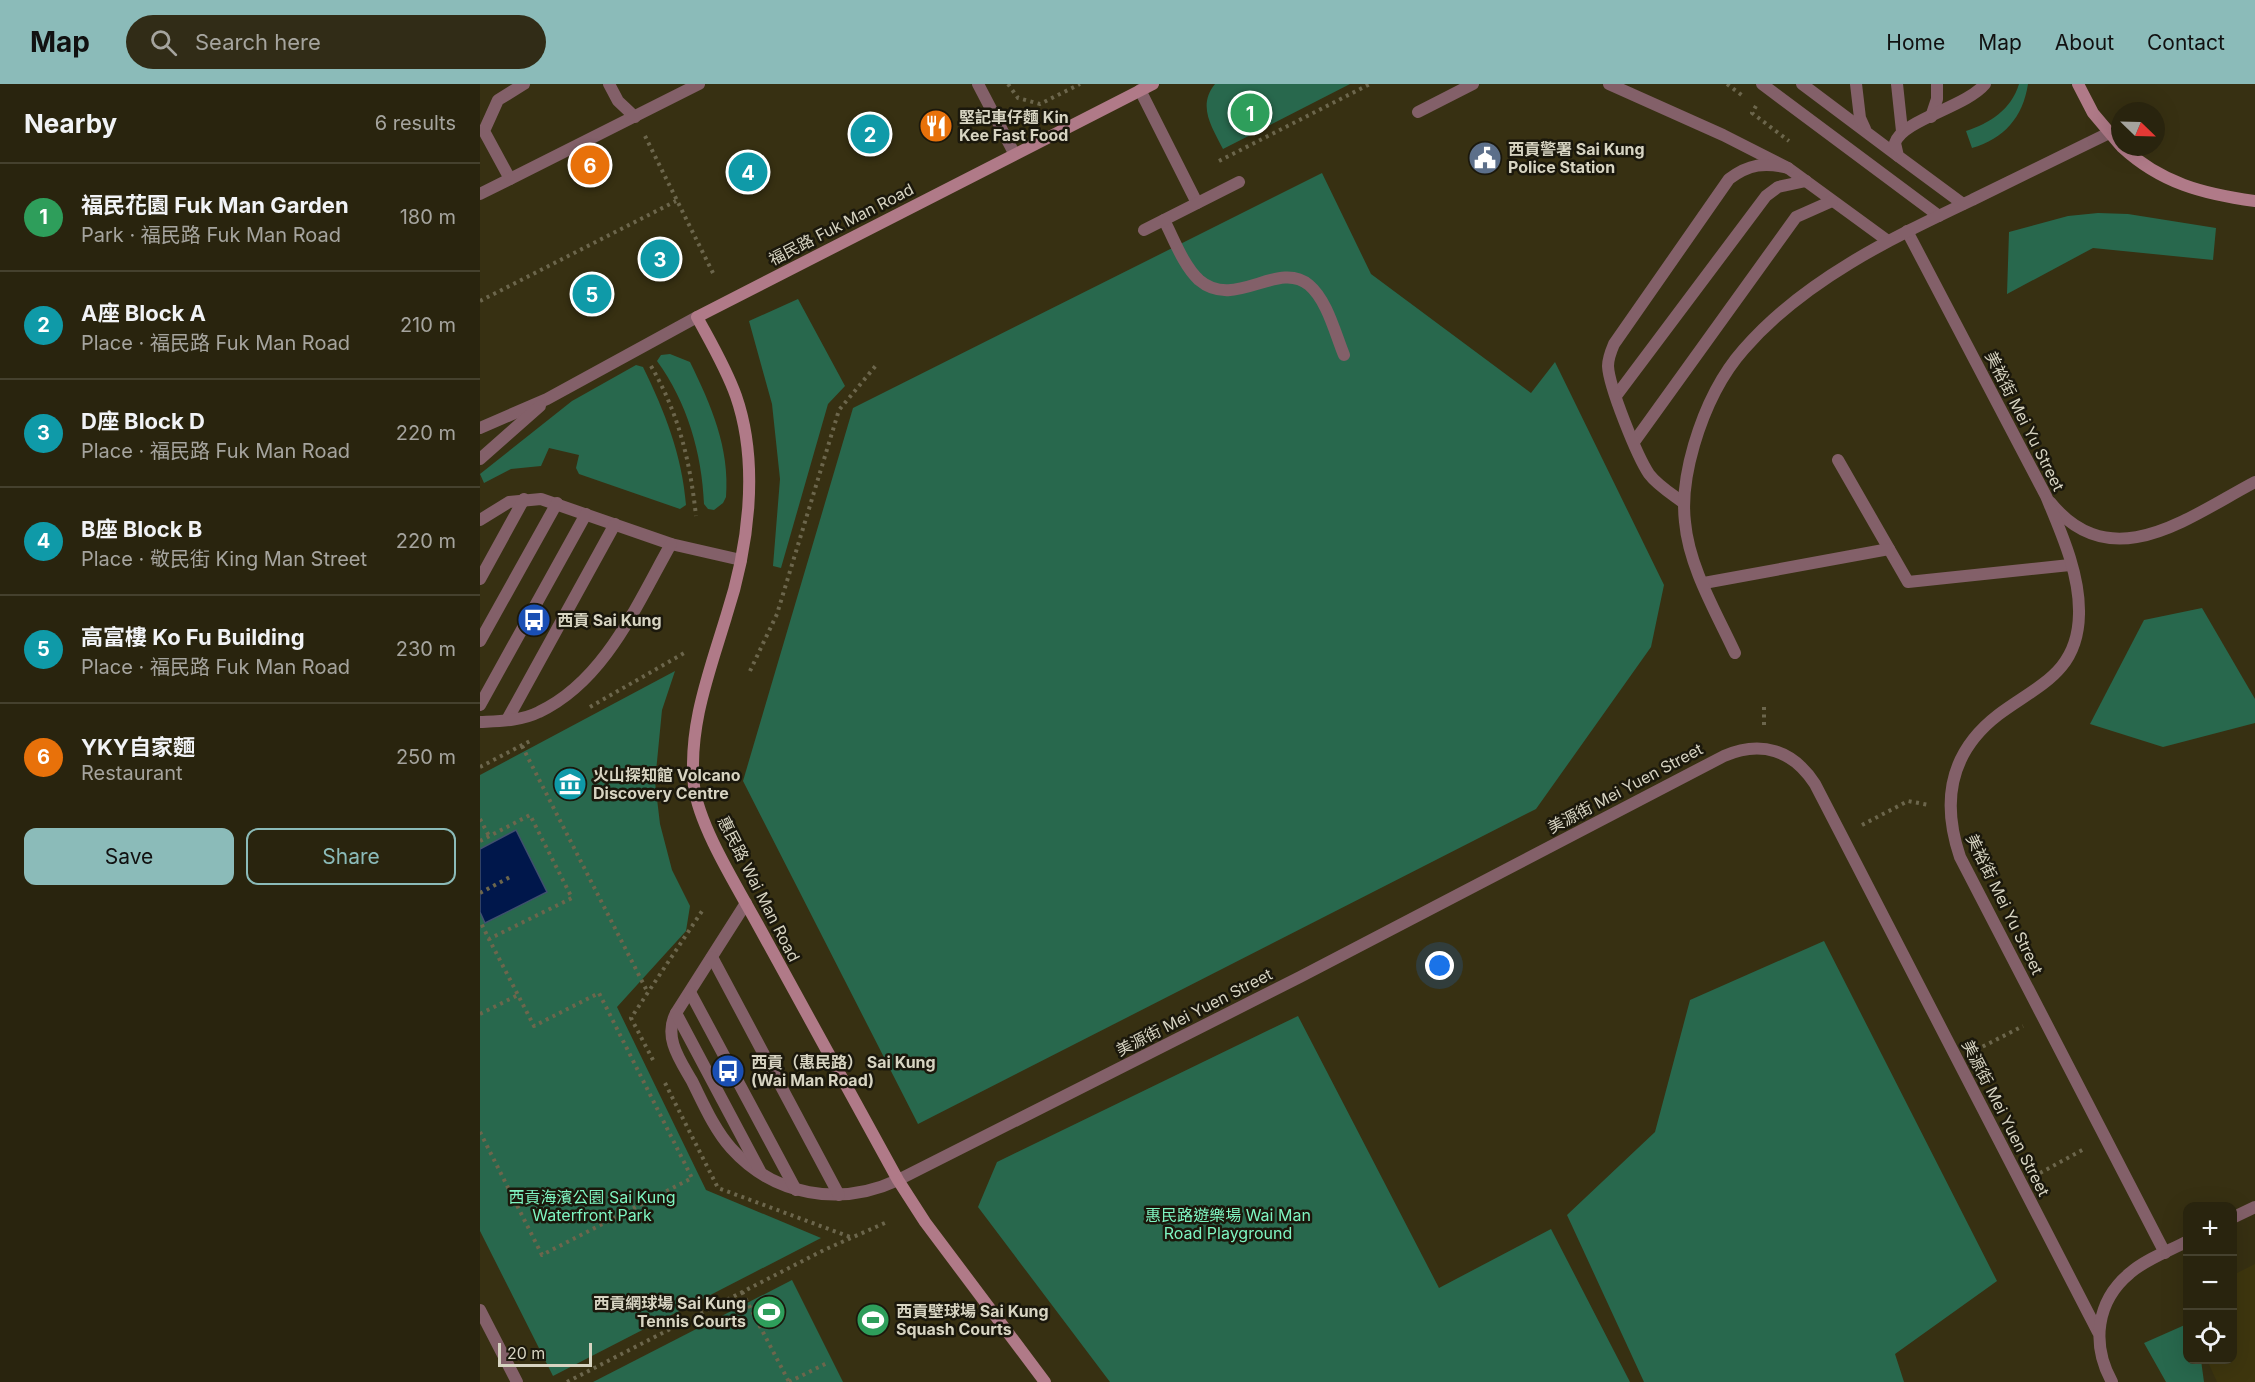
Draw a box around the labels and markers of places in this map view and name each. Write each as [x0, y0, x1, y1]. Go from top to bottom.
pin: 1 [1230, 90, 1270, 135]
place label: 堅記車仔麵 Kin Kee Fast Food [959, 107, 1069, 145]
restaurant icon: 堅記車仔麵 Kin Kee Fast Food [918, 108, 954, 144]
pin: 2 [850, 112, 890, 156]
place label: 西貢警署 Sai Kung Police Station [1508, 139, 1645, 177]
public building icon: 西貢警署 Sai Kung Police Station [1467, 140, 1503, 176]
pin: 6 [570, 142, 610, 188]
pin: 4 [728, 150, 768, 194]
pin: 3 [640, 236, 680, 282]
pin: 5 [572, 272, 612, 316]
bus stop icon: 西貢 Sai Kung [516, 602, 552, 638]
place label: 西貢 Sai Kung [557, 610, 662, 630]
place label: 火山探知館 Volcano Discovery Centre [593, 765, 741, 803]
museum icon: 火山探知館 Volcano Discovery Centre [552, 766, 588, 802]
place label: 西貢（惠民路） Sai Kung (Wai Man Road) [751, 1052, 936, 1090]
bus stop icon: 西貢（惠民路） Sai Kung (Wai Man Road) [710, 1053, 746, 1089]
place label: 西貢網球場 Sai Kung Tennis Courts [593, 1293, 746, 1331]
sports icon: 西貢網球場 Sai Kung Tennis Courts [751, 1294, 787, 1330]
place label: 西貢壁球場 Sai Kung Squash Courts [896, 1301, 1049, 1339]
sports icon: 西貢壁球場 Sai Kung Squash Courts [855, 1302, 891, 1338]

